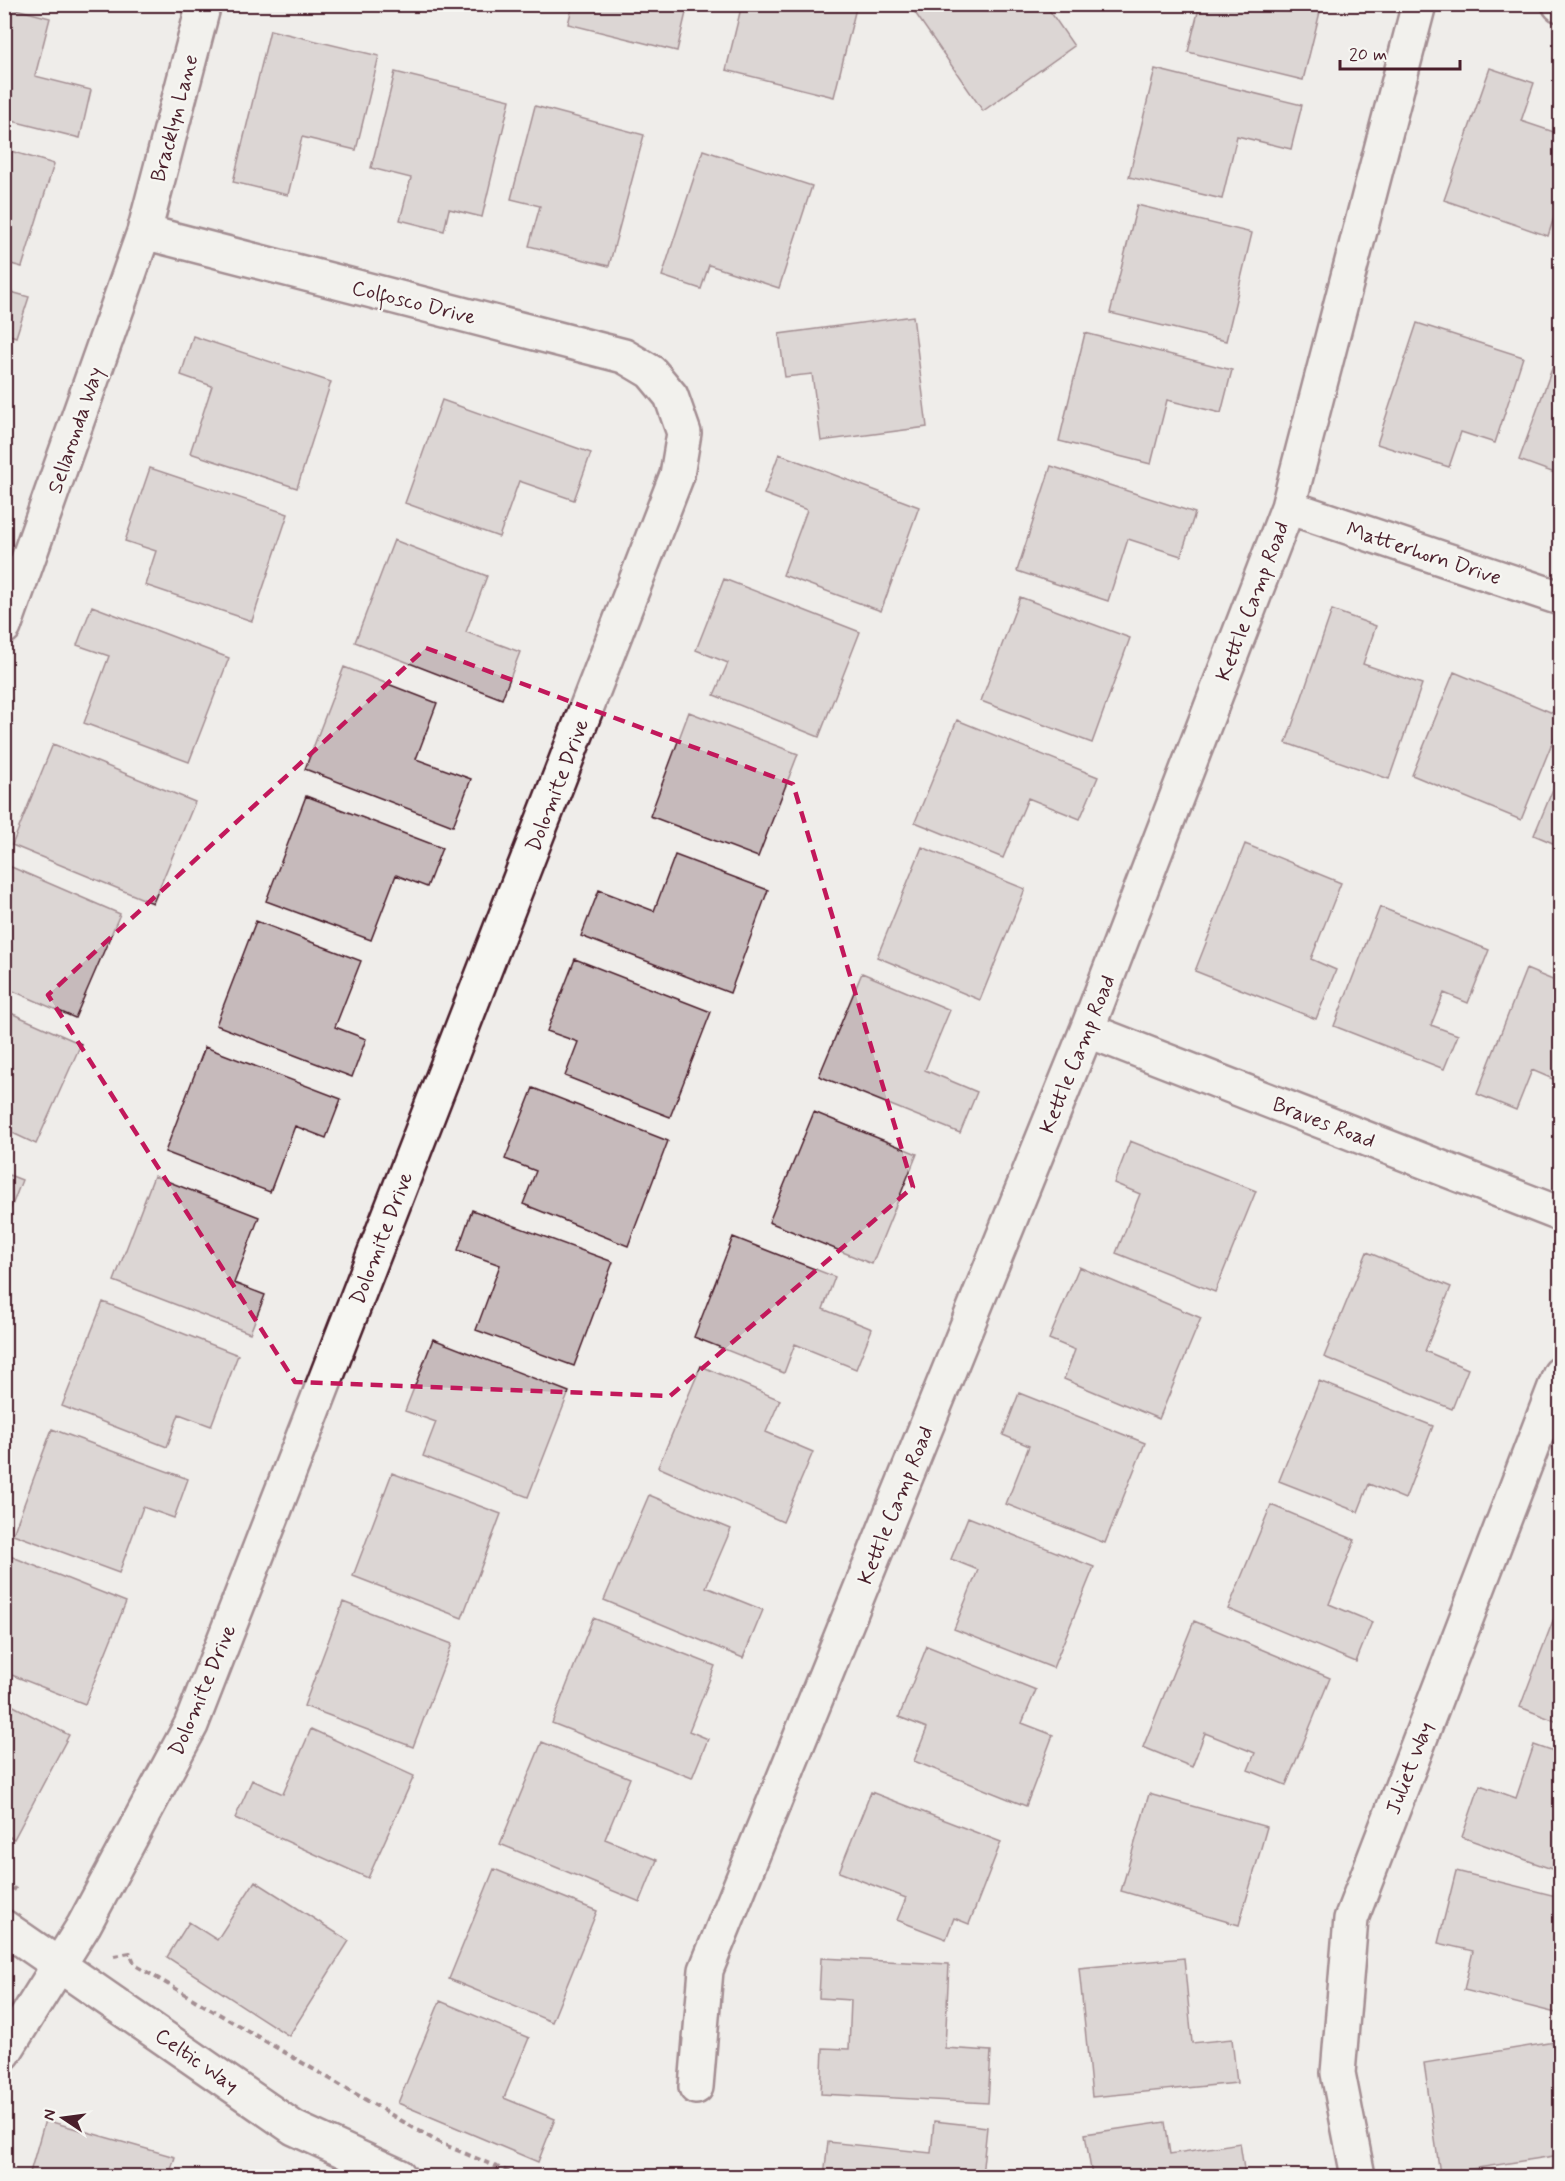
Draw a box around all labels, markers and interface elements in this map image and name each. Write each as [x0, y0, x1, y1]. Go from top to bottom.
scale bar [1340, 33, 1460, 71]
text: 20 m [1349, 43, 1387, 67]
street label: Bracklyn Lane [145, 51, 205, 185]
street label: Colfosco Drive [348, 274, 479, 334]
street label: Sellaronda Way [41, 363, 111, 497]
street label: Matterhorn Drive [1343, 516, 1505, 592]
street label: Kettle Camp Road [1210, 518, 1296, 685]
street label: Dolomite Drive [520, 715, 596, 856]
street label: Kettle Camp Road [1033, 971, 1122, 1138]
street label: Braves Road [1268, 1091, 1379, 1155]
street label: Dolomite Drive [344, 1168, 420, 1309]
street label: Kettle Camp Road [851, 1422, 940, 1589]
street label: Dolomite Drive [163, 1620, 243, 1760]
street label: Juliet Way [1379, 1718, 1440, 1819]
street label: Celtic Way [149, 2022, 244, 2100]
north arrow [33, 2088, 93, 2148]
text: N [38, 2107, 61, 2123]

